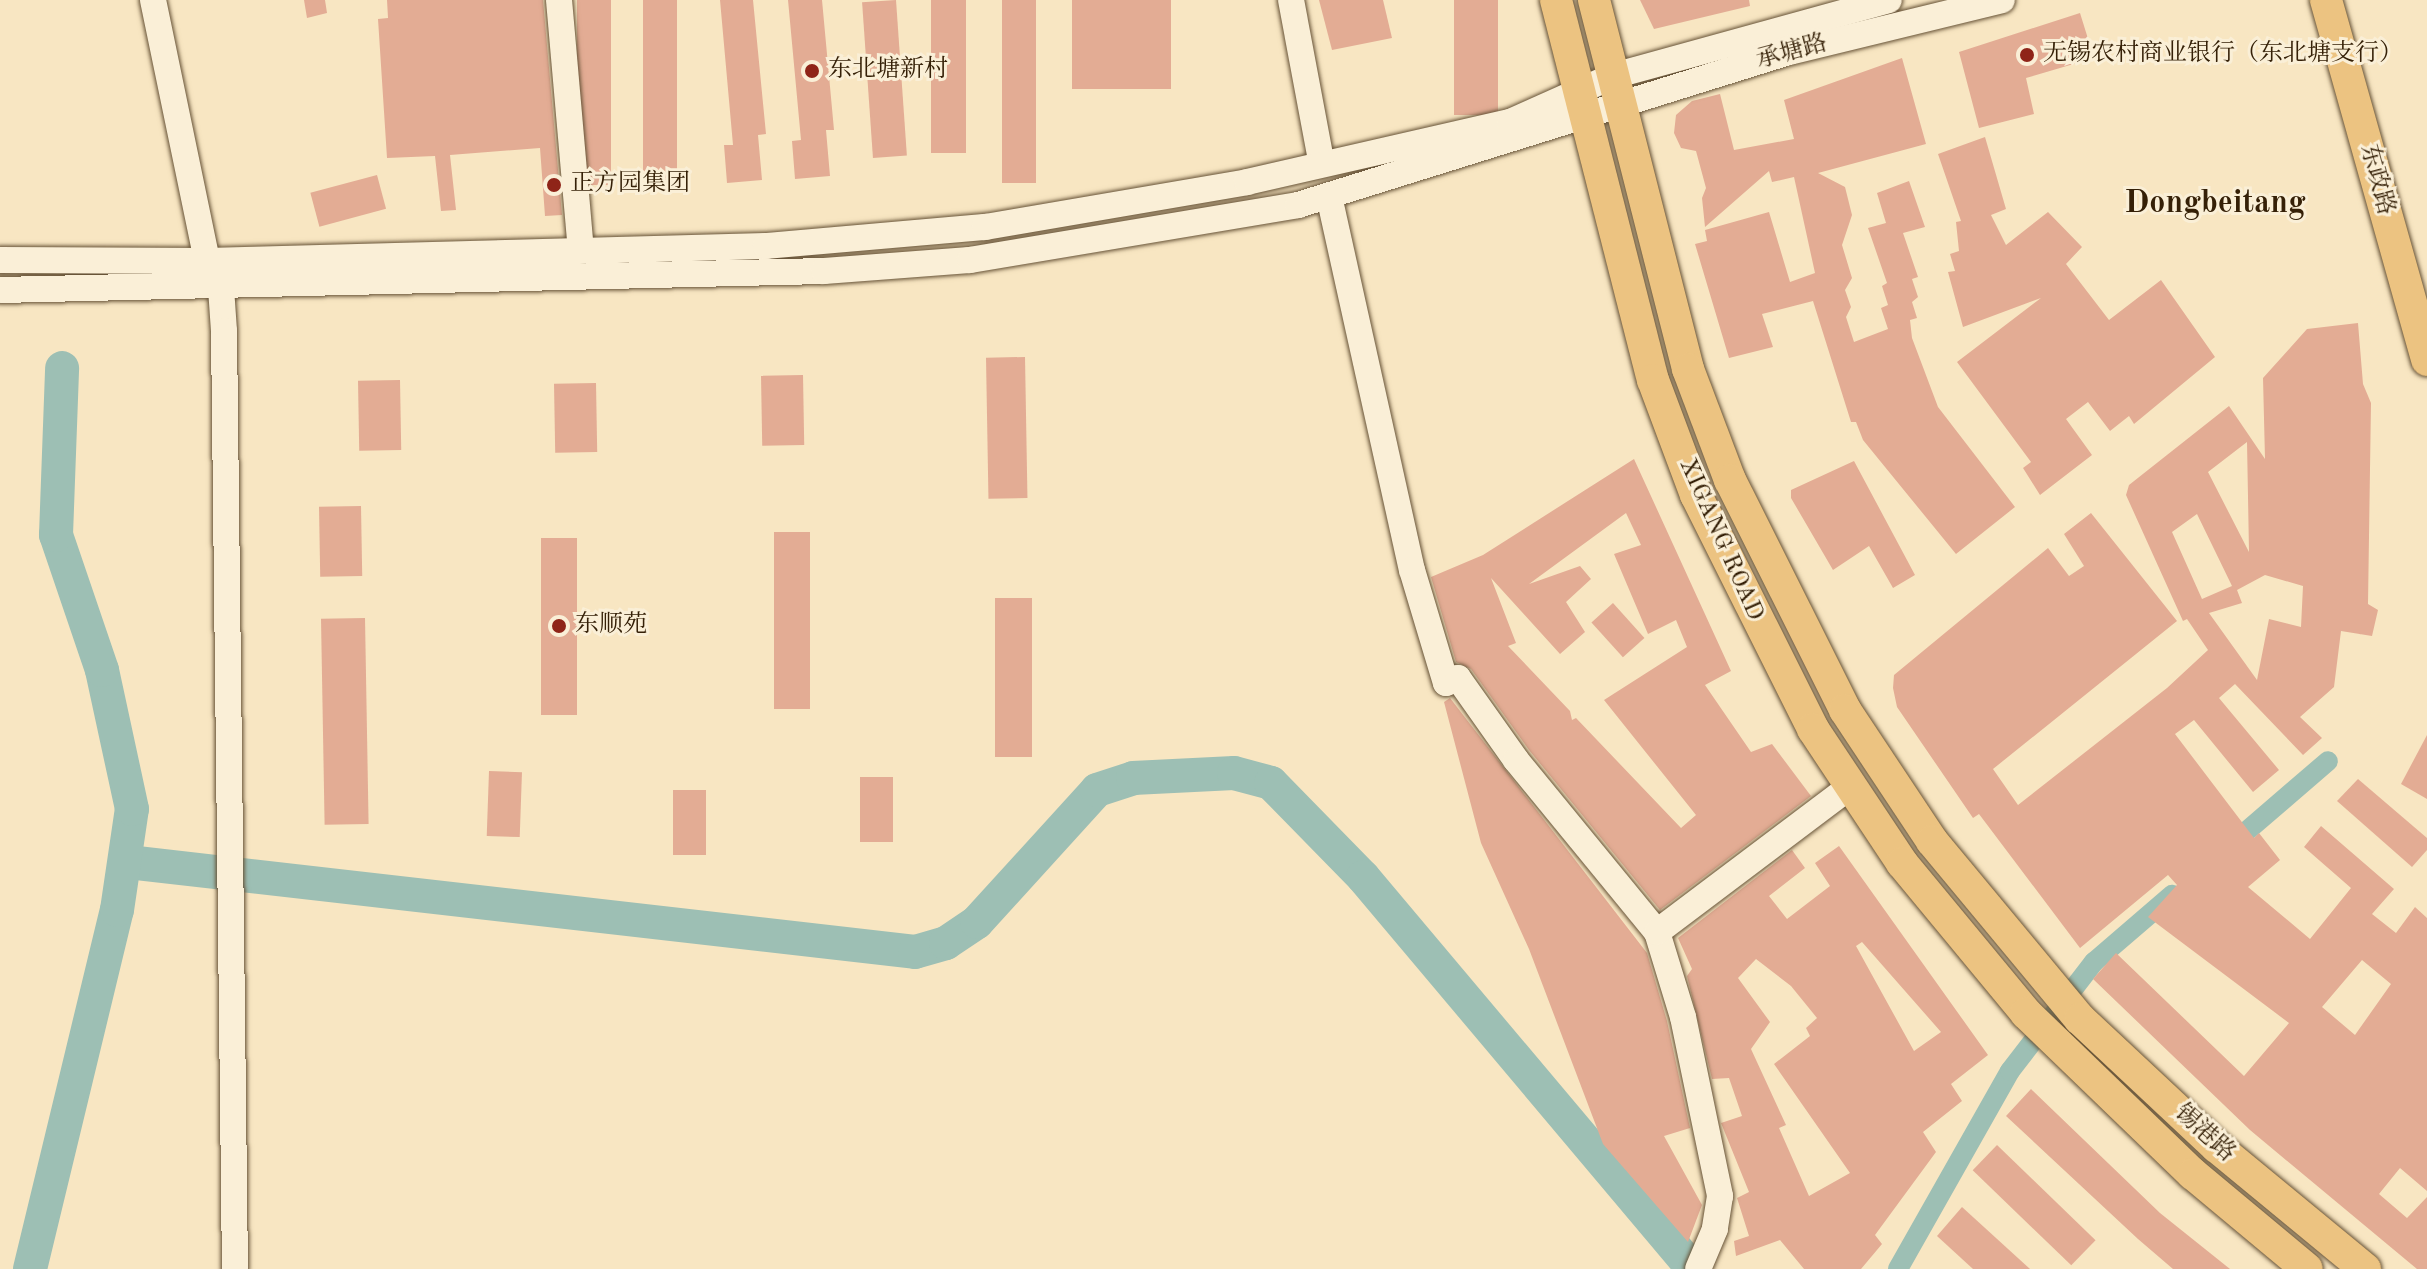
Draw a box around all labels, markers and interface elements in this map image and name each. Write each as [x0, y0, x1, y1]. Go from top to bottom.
street label: 承塘路 [1753, 30, 1831, 76]
place label: 无锡农村商业银行（东北塘支行） [2043, 41, 2403, 69]
marker: 无锡农村商业银行（东北塘支行） [2018, 46, 2036, 64]
place label: 东北塘新村 [828, 57, 948, 85]
marker: 东北塘新村 [803, 62, 821, 80]
street label: 东政路 [2353, 141, 2399, 219]
place label: 正方园集团 [570, 171, 690, 199]
marker: 正方园集团 [545, 176, 563, 194]
district label: Dongbeitang [2124, 185, 2306, 223]
street label: XIGANG ROAD [1671, 454, 1769, 626]
place label: 东顺苑 [575, 612, 647, 640]
marker: 东顺苑 [550, 617, 568, 635]
street label: 锡港路 [2168, 1099, 2240, 1169]

